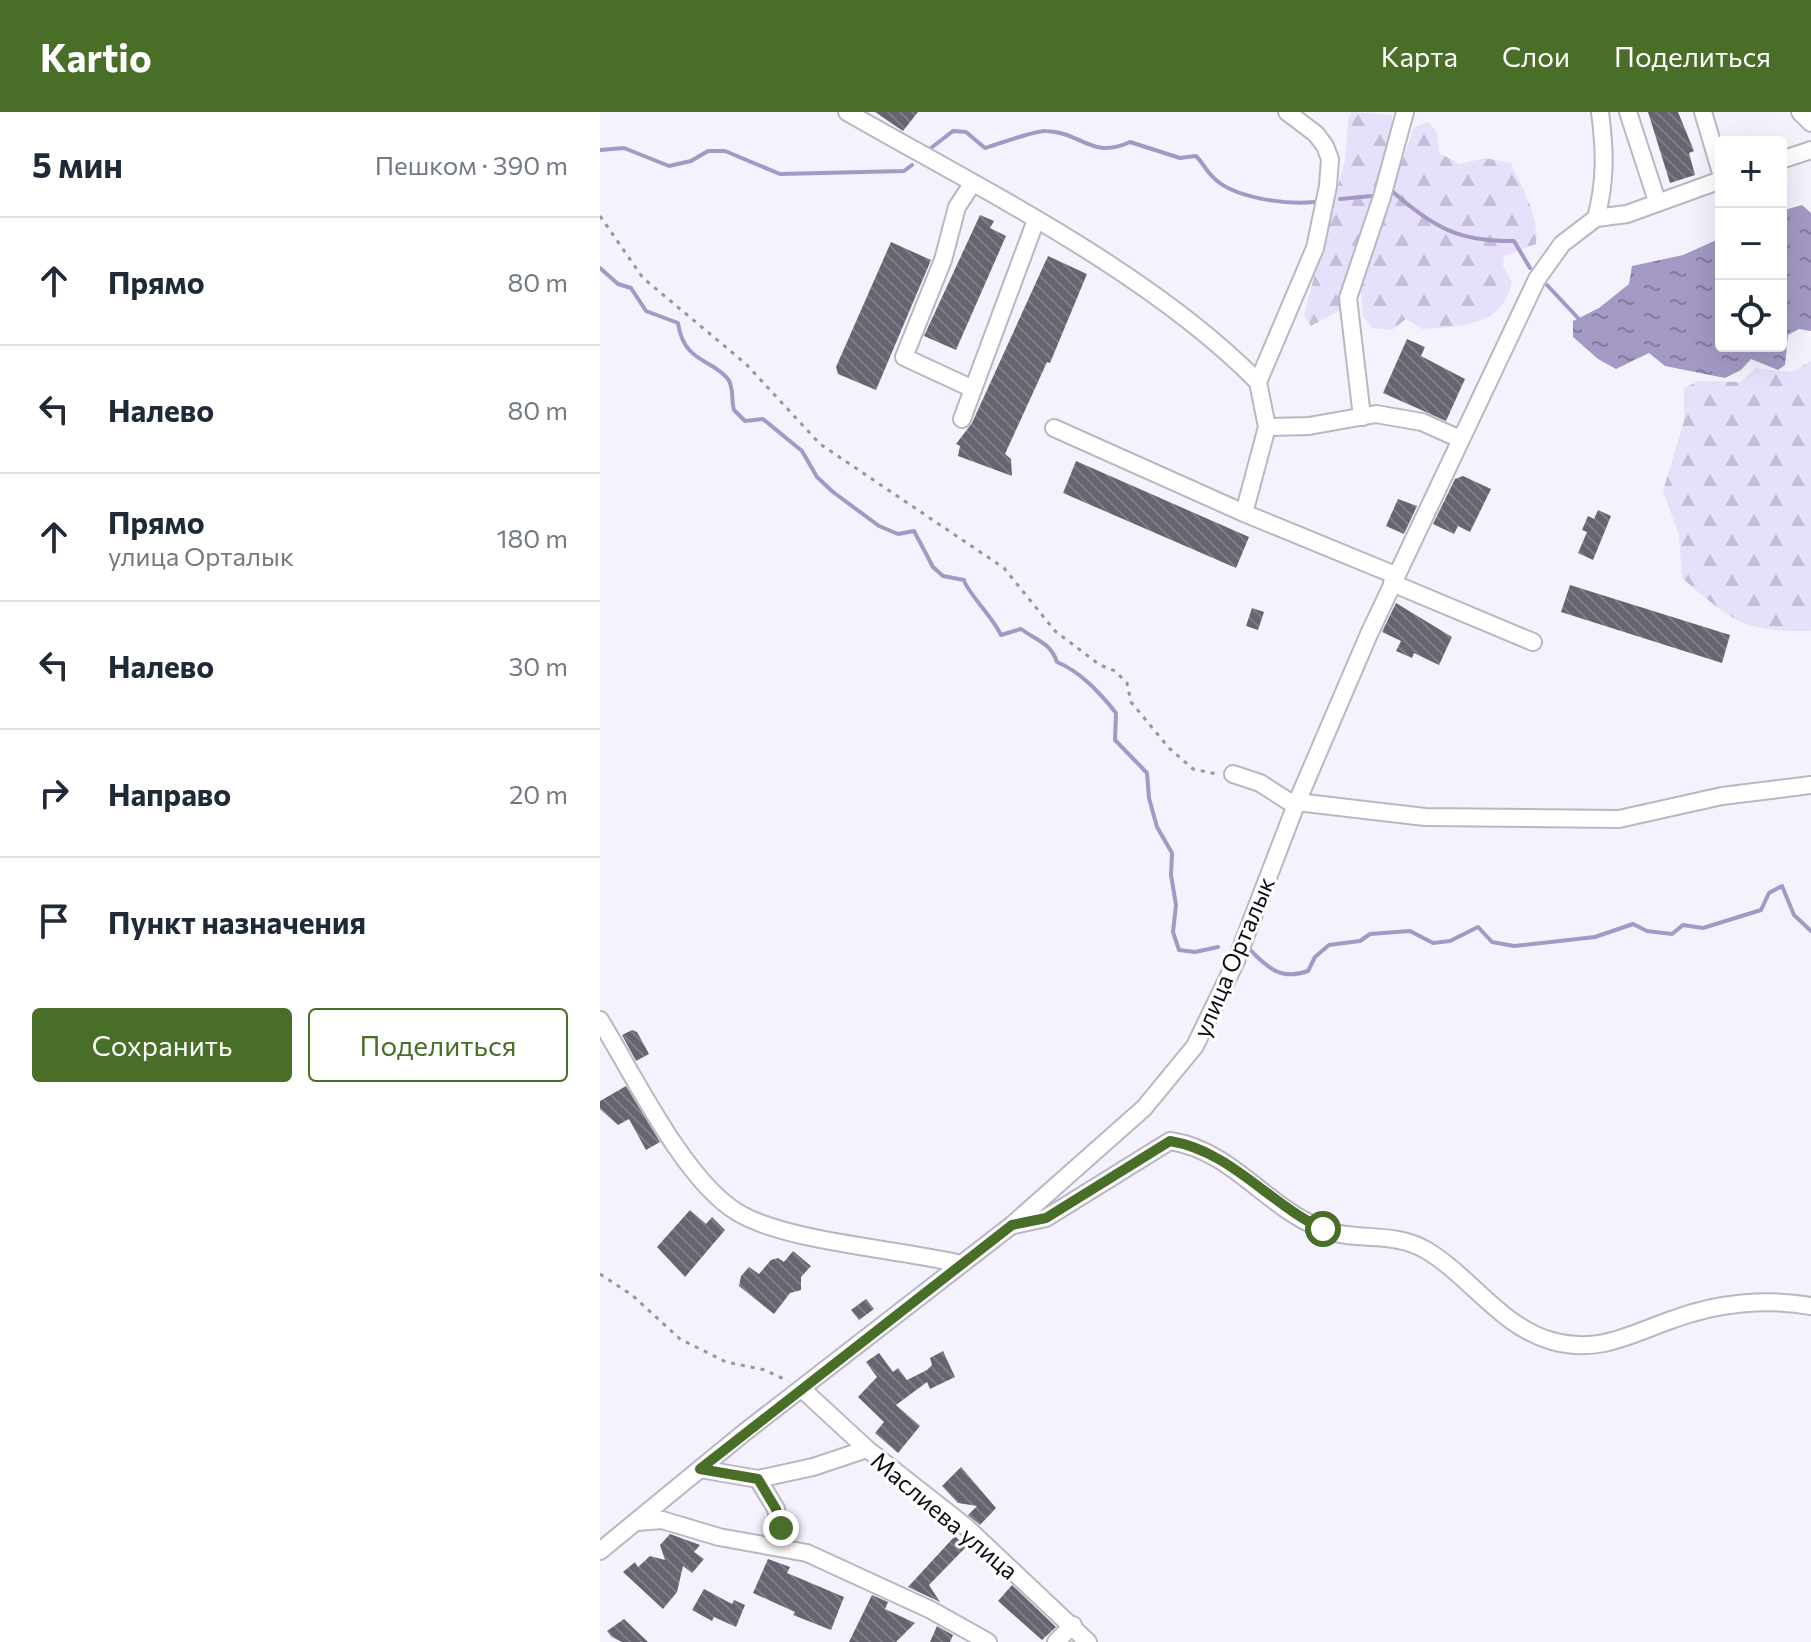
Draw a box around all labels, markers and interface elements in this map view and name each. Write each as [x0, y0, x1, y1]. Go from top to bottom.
text: Kartio [40, 33, 152, 80]
text: Карта [1381, 39, 1458, 73]
text: Слои [1502, 39, 1570, 73]
text: Поделиться [1614, 39, 1771, 73]
map controls [1715, 136, 1787, 352]
button: + [1715, 136, 1787, 208]
text: 5 мин [32, 143, 123, 185]
text: Пешком · 390 m [375, 149, 568, 180]
button: − [1715, 208, 1787, 280]
icon: ahead [32, 259, 76, 303]
text: Прямо [108, 263, 205, 300]
text: 80 m [508, 266, 568, 297]
button: locate [1715, 280, 1787, 352]
icon: left [32, 387, 76, 431]
text: Налево [108, 391, 214, 428]
text: 80 m [508, 394, 568, 425]
text: Прямо [108, 503, 205, 540]
icon: ahead [32, 515, 76, 559]
text: 180 m [496, 522, 568, 553]
text: улица Орталык [108, 540, 294, 571]
icon: left [32, 643, 76, 687]
text: Налево [108, 647, 214, 684]
text: 30 m [509, 650, 568, 681]
icon: right [32, 771, 76, 815]
text: Направо [108, 775, 231, 812]
text: 20 m [509, 778, 568, 809]
street label: улица Орталык [1186, 872, 1280, 1042]
icon: arrive [32, 899, 76, 943]
text: Пункт назначения [108, 903, 366, 940]
button: Сохранить [32, 1008, 292, 1082]
button: Поделиться [308, 1008, 568, 1082]
route start [1305, 1211, 1341, 1247]
street label: Маслиева улица [866, 1445, 1024, 1585]
route end [763, 1510, 799, 1546]

